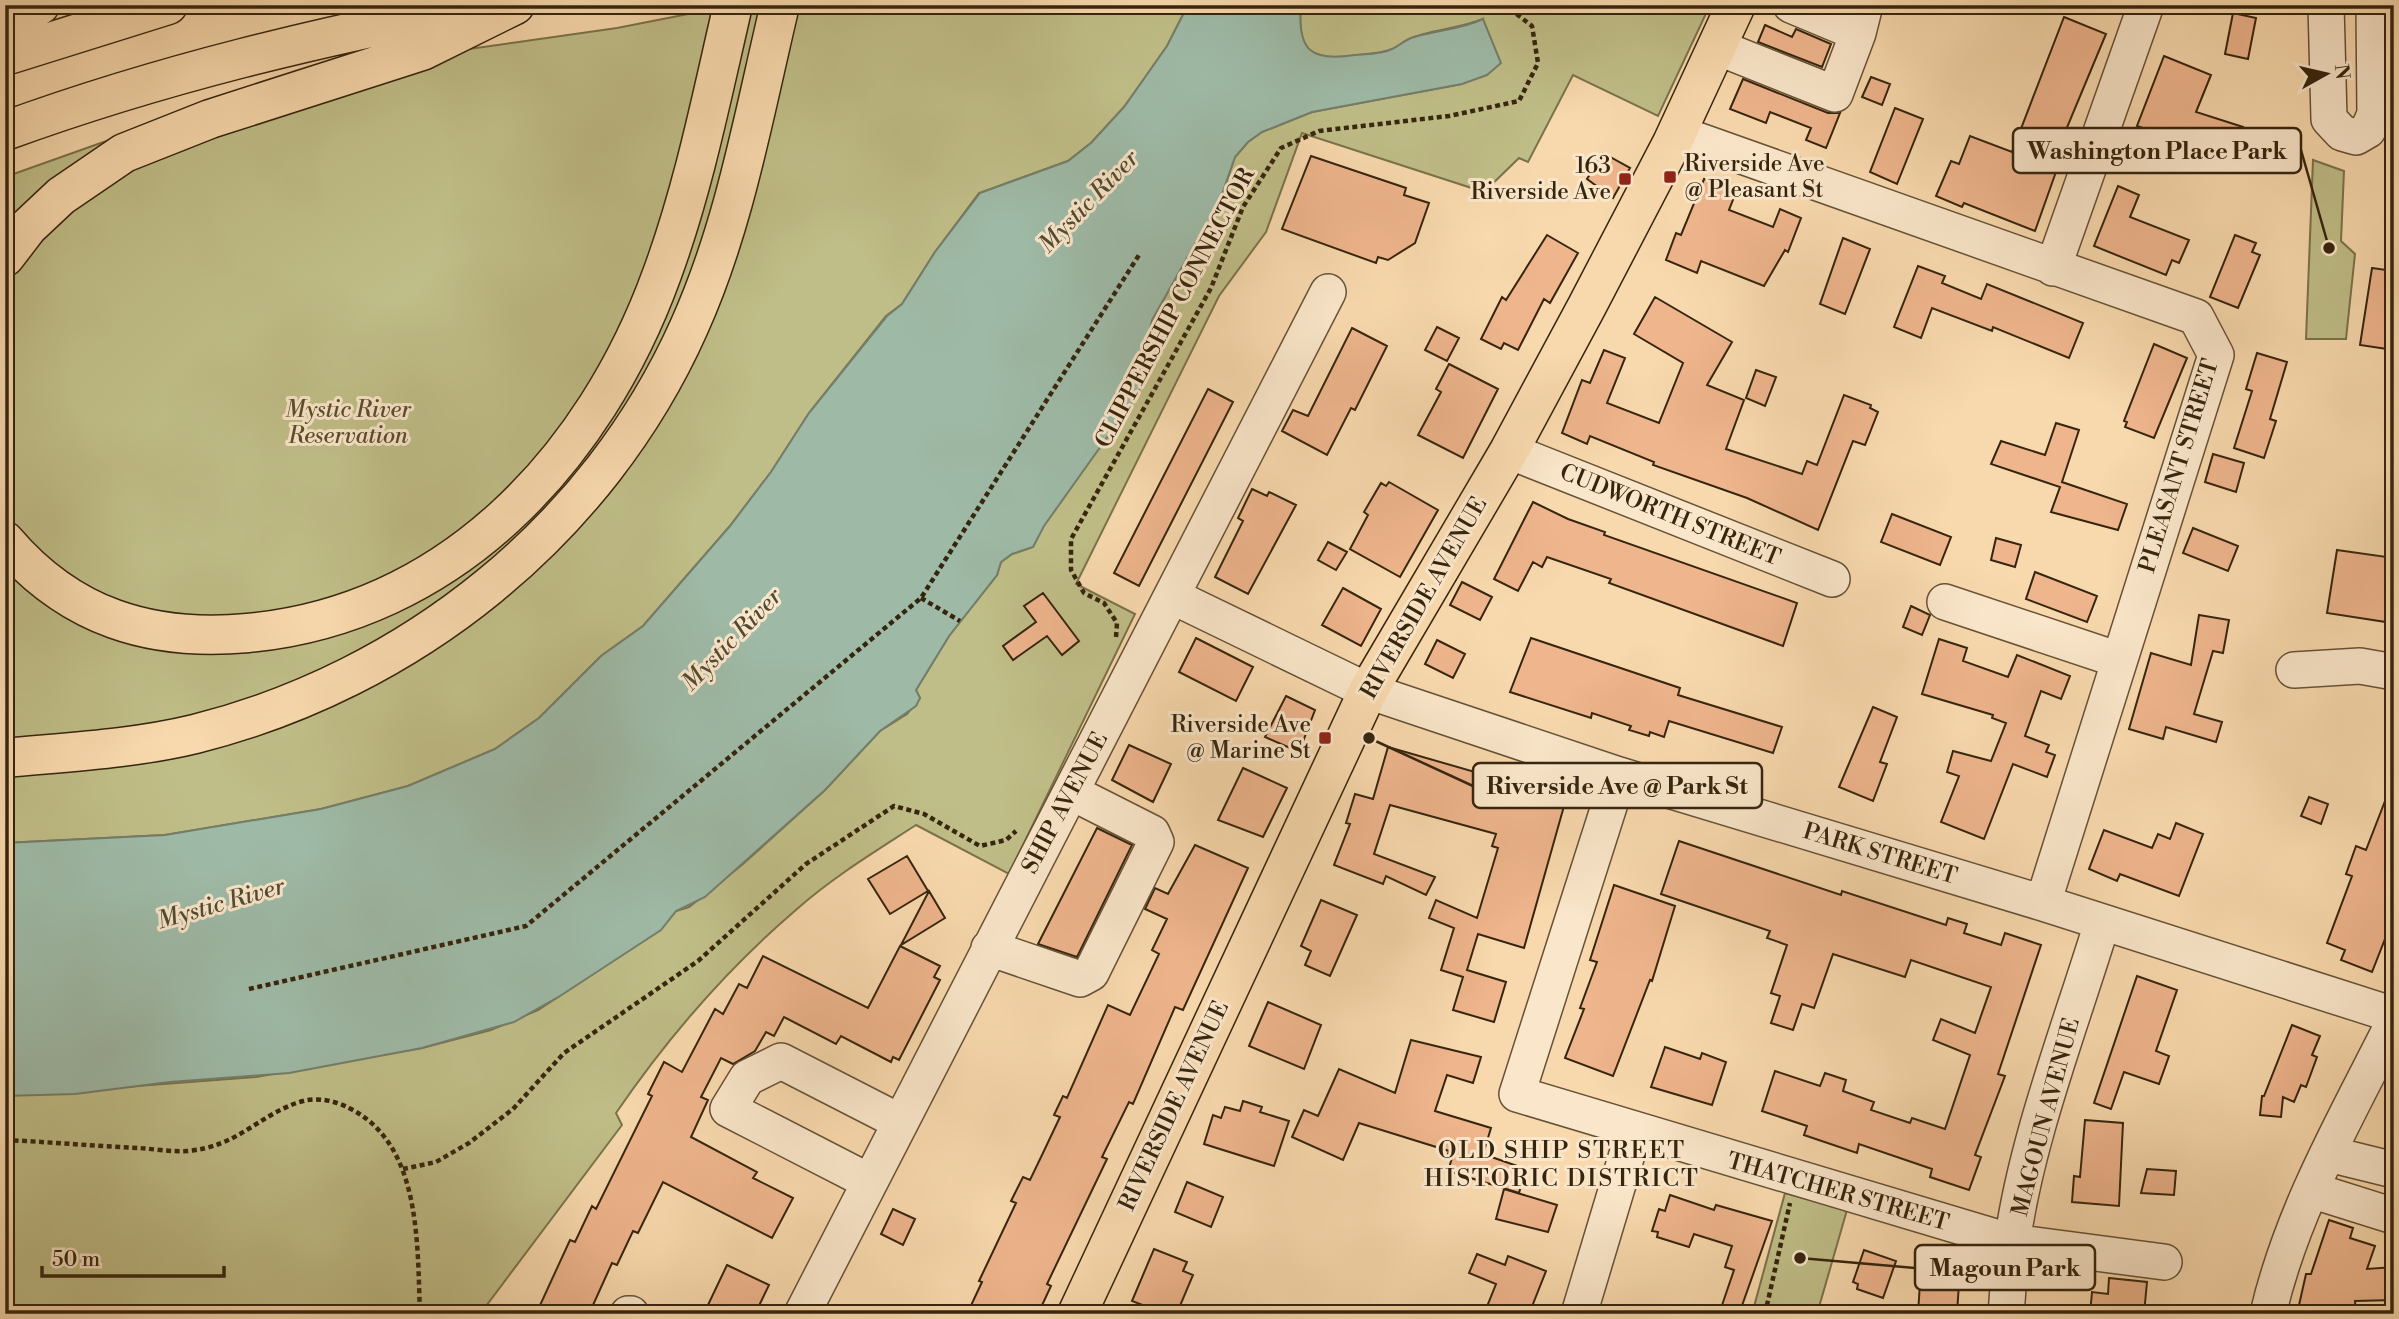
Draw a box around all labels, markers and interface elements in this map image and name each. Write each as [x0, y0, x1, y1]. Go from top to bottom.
north arrow [2290, 38, 2360, 108]
text: N [2329, 63, 2355, 81]
callout: Washington Place Park [2013, 128, 2301, 173]
text: Washington Place Park [2026, 137, 2288, 167]
water label: Mystic River [1033, 144, 1146, 260]
place label: Riverside Ave @ Pleasant St [1684, 150, 1825, 204]
place label: 163 Riverside Ave [1470, 152, 1611, 206]
street label: CLIPPERSHIP CONNECTOR [1089, 162, 1261, 453]
marker: Riverside Ave @ Pleasant St [1662, 169, 1678, 185]
marker: 163 Riverside Ave [1617, 171, 1633, 187]
street label: PLEASANT STREET [2133, 356, 2225, 576]
park label: Mystic River Reservation [285, 396, 412, 450]
street label: CUDWORTH STREET [1556, 458, 1784, 572]
street label: RIVERSIDE AVENUE [1355, 492, 1493, 704]
water label: Mystic River [676, 582, 789, 698]
place label: Riverside Ave @ Marine St [1170, 711, 1311, 765]
street label: SHIP AVENUE [1016, 727, 1114, 879]
marker: Riverside Ave @ Marine St [1317, 730, 1333, 746]
callout: Riverside Ave @ Park St [1473, 763, 1762, 808]
text: Riverside Ave @ Park St [1486, 772, 1748, 802]
street label: PARK STREET [1800, 817, 1960, 891]
water label: Mystic River [154, 871, 289, 937]
street label: RIVERSIDE AVENUE [1113, 996, 1235, 1216]
street label: MAGOUN AVENUE [2006, 1015, 2086, 1219]
district label: OLD SHIP STREET HISTORIC DISTRICT [1424, 1136, 1700, 1194]
street label: THATCHER STREET [1724, 1147, 1952, 1237]
scale bar [42, 1235, 224, 1279]
callout: Magoun Park [1915, 1245, 2095, 1290]
text: 50 m [52, 1247, 100, 1273]
text: Magoun Park [1929, 1254, 2082, 1284]

